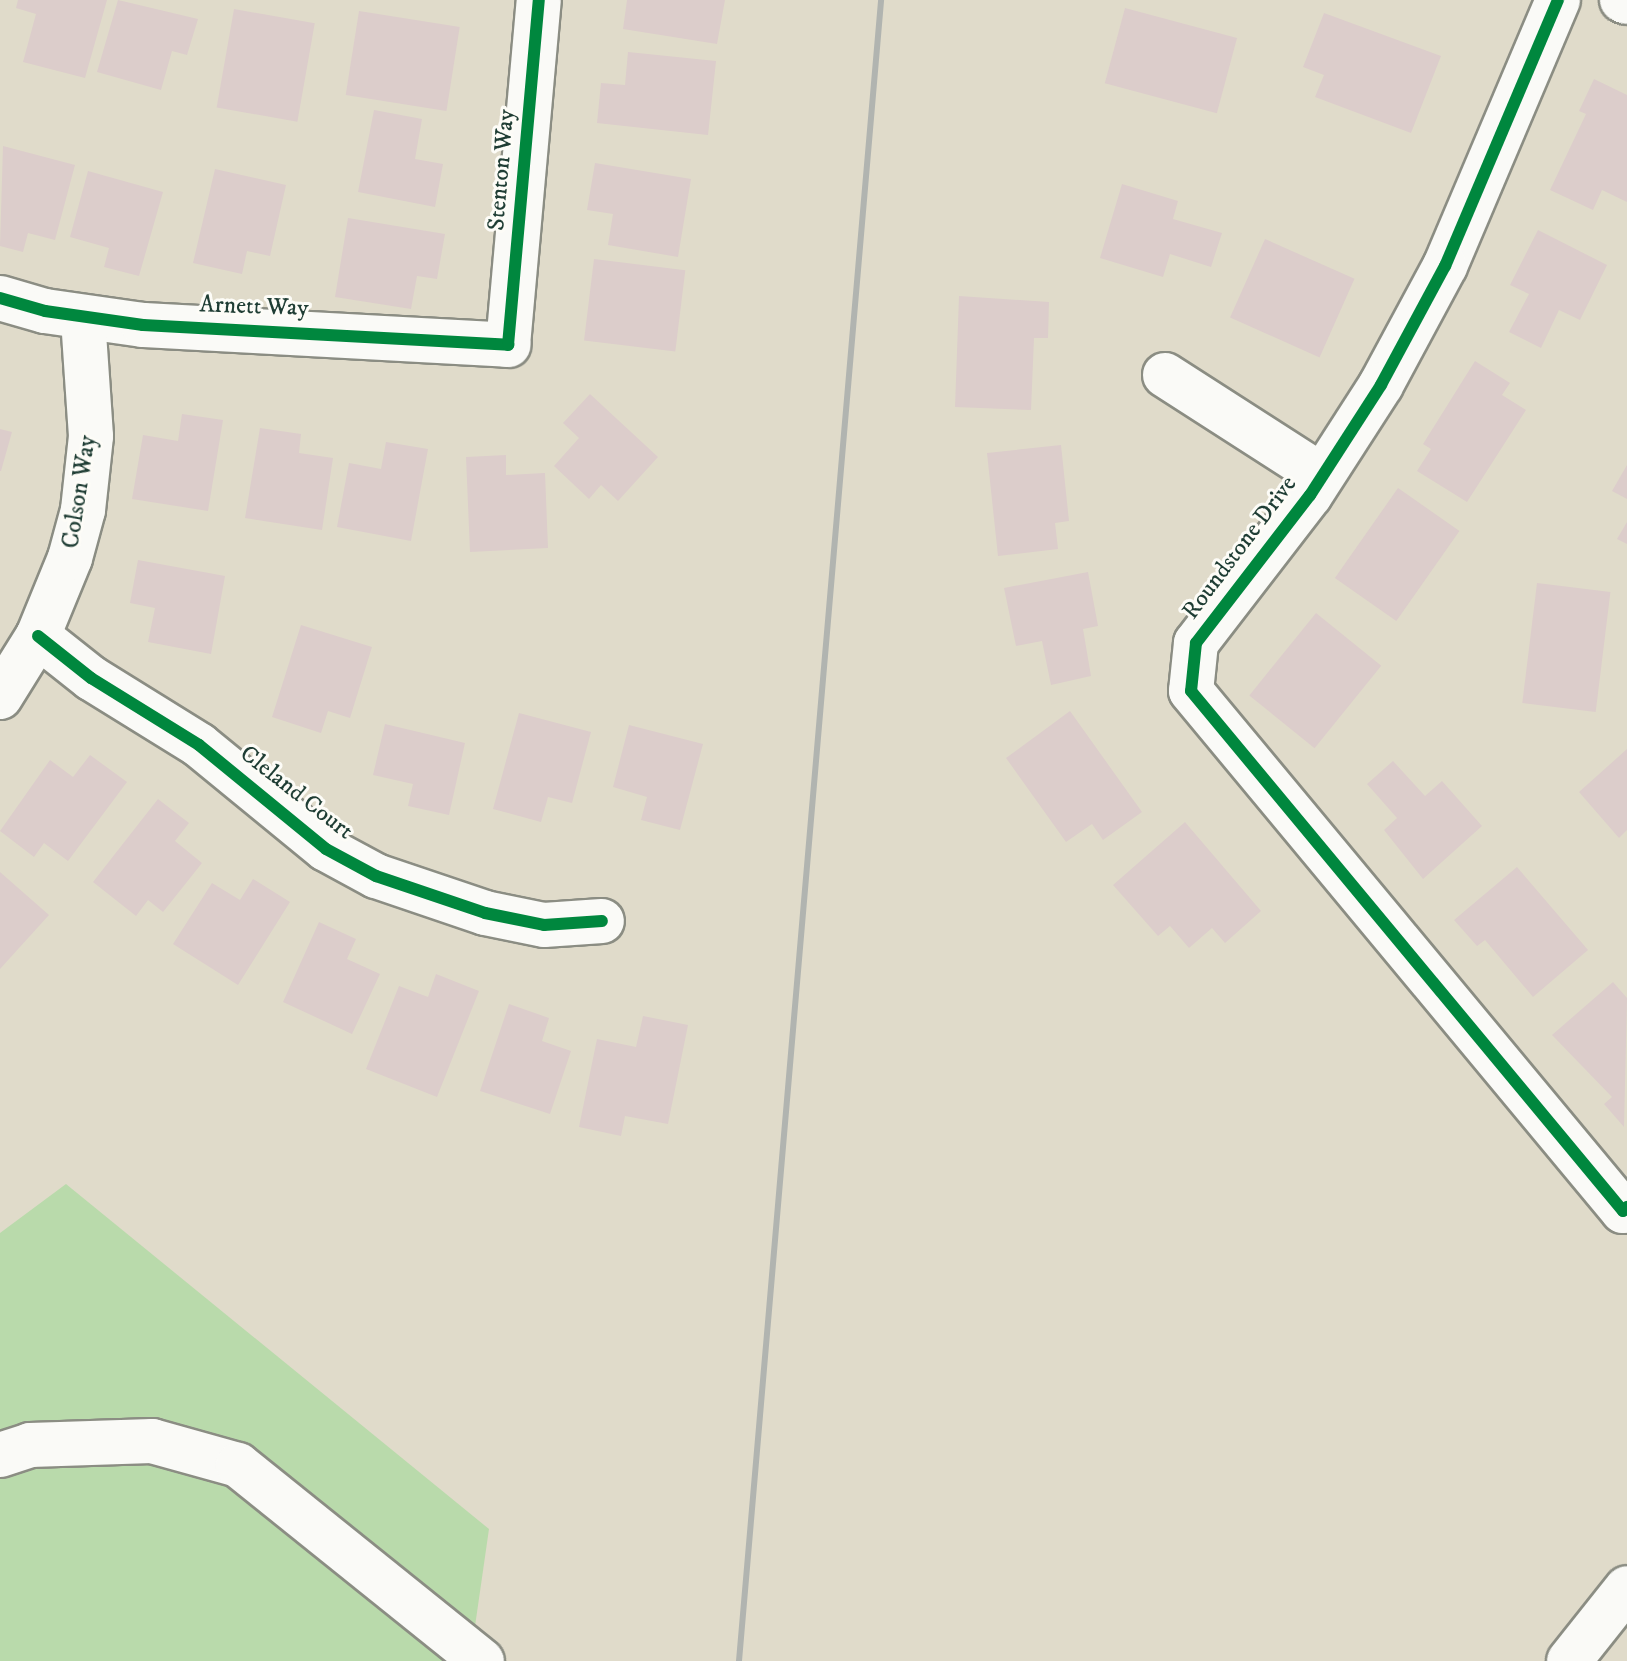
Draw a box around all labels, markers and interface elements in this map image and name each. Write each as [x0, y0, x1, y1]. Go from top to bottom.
street label: Stenton Way [482, 108, 522, 232]
street label: Arnett Way [199, 291, 309, 323]
street label: Colson Way [57, 433, 103, 551]
street label: Roundstone Drive [1177, 471, 1303, 625]
street label: Cleland Court [234, 740, 358, 846]

